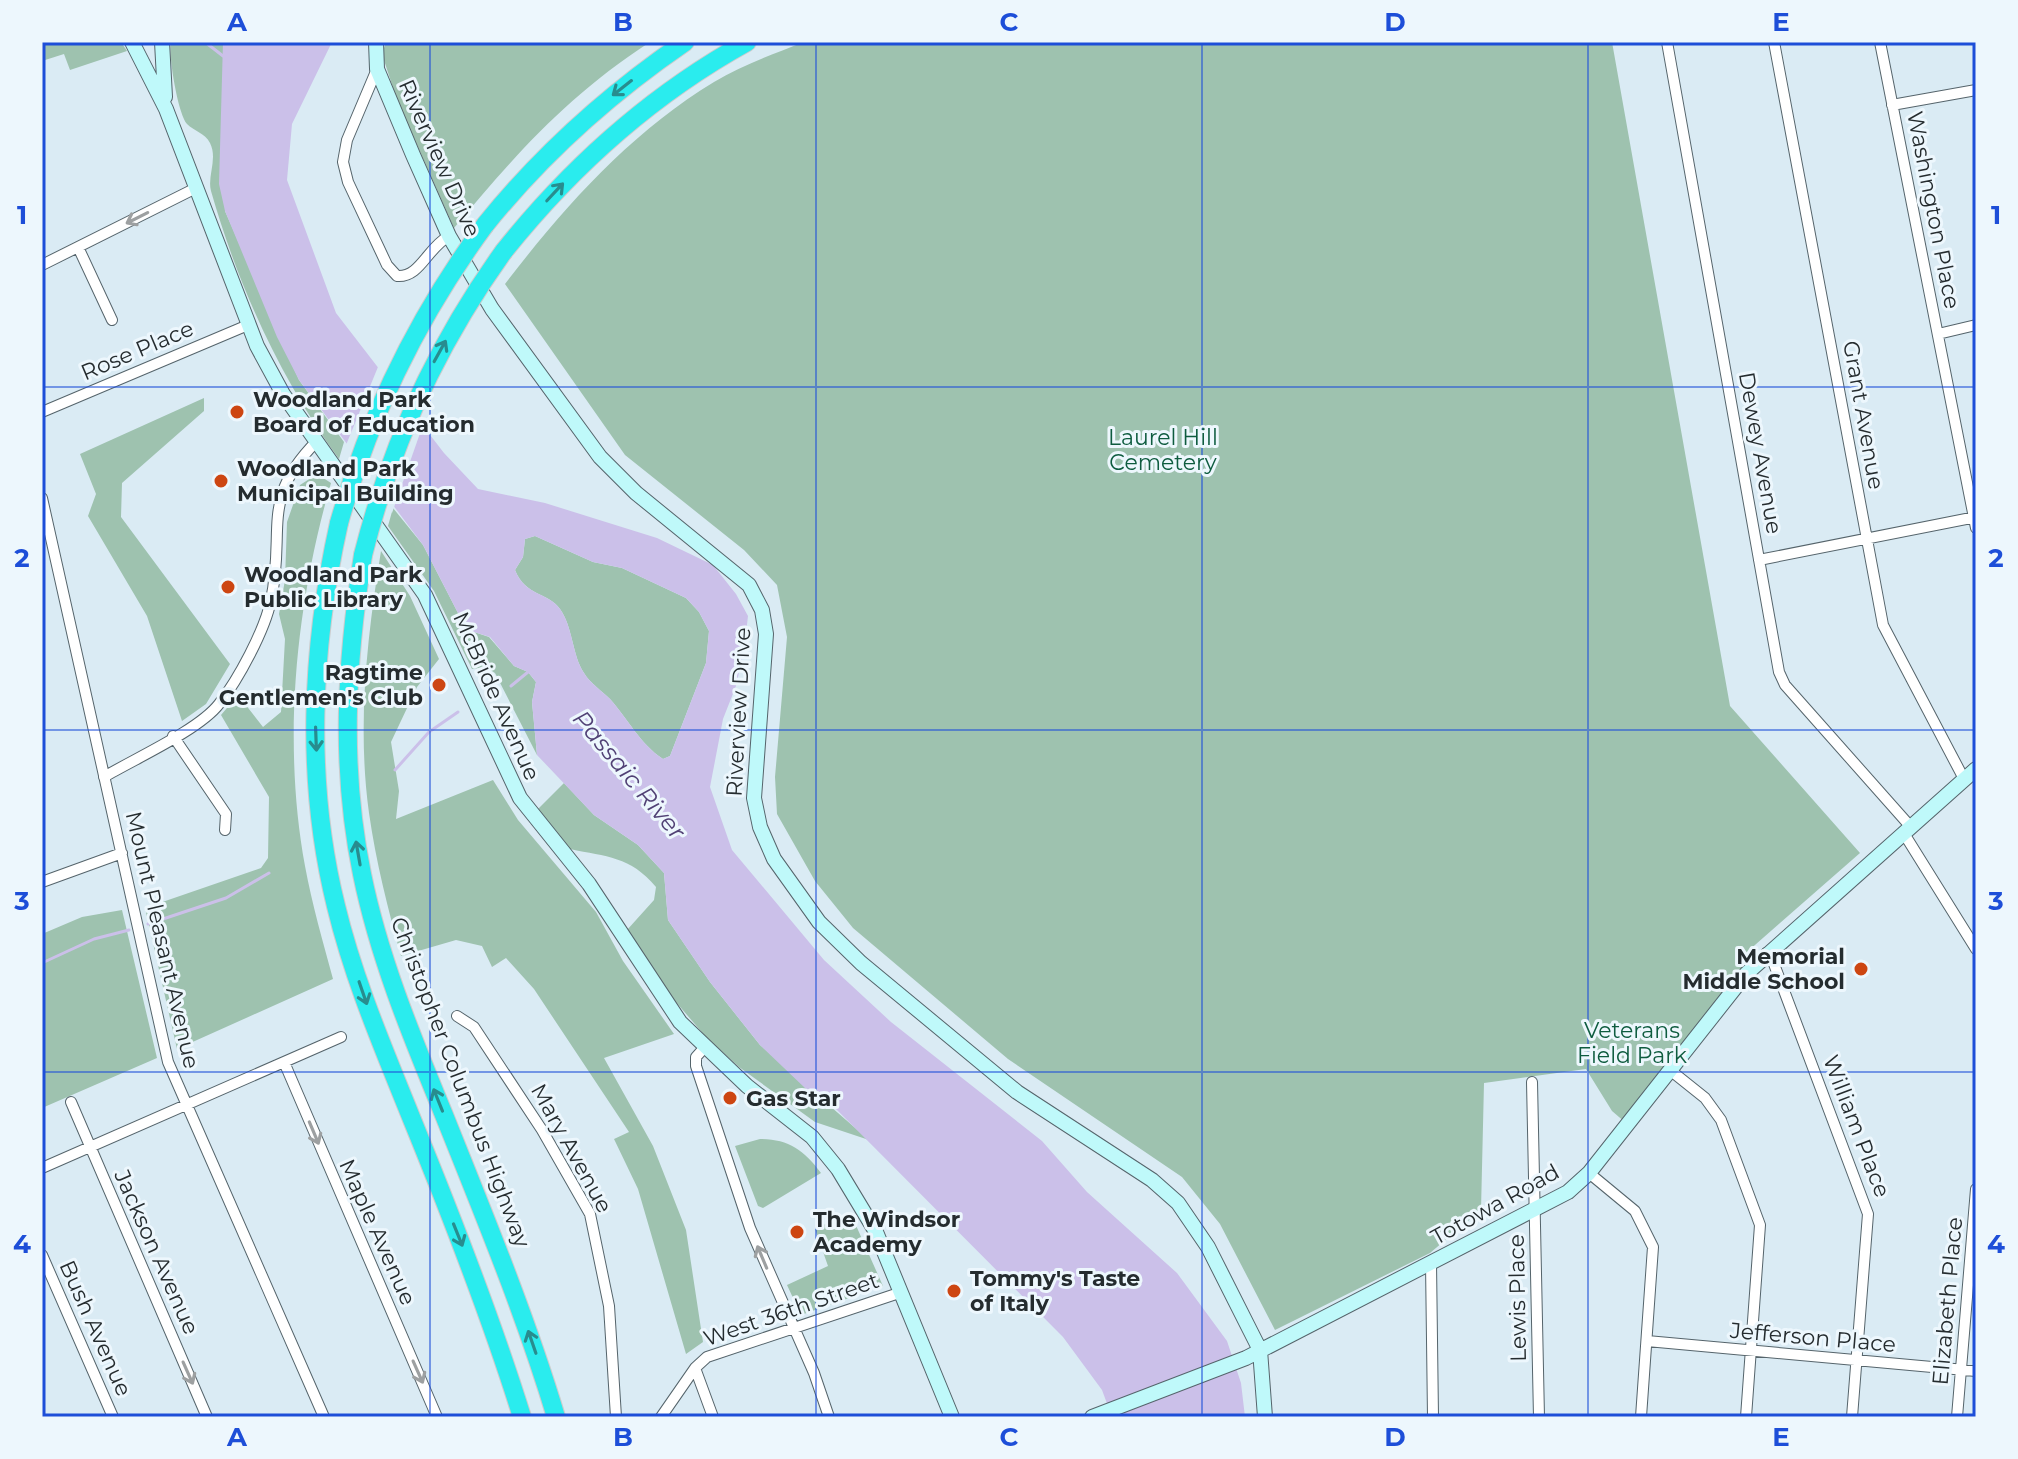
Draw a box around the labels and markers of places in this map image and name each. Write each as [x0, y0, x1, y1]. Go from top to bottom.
place label: Woodland Park Board of Education [253, 386, 475, 438]
marker: Woodland Park Board of Education [228, 403, 246, 421]
place label: Woodland Park Municipal Building [237, 455, 454, 507]
marker: Woodland Park Municipal Building [212, 472, 230, 490]
place label: Woodland Park Public Library [244, 561, 423, 613]
marker: Woodland Park Public Library [219, 578, 237, 596]
place label: Ragtime Gentlemen's Club [219, 659, 423, 711]
marker: Ragtime Gentlemen's Club [430, 676, 448, 694]
place label: Memorial Middle School [1682, 943, 1845, 995]
marker: Memorial Middle School [1852, 960, 1870, 978]
place label: Gas Star [746, 1085, 841, 1112]
marker: Gas Star [721, 1089, 739, 1107]
place label: The Windsor Academy [812, 1206, 960, 1258]
marker: The Windsor Academy [788, 1223, 806, 1241]
place label: Tommy's Taste of Italy [970, 1265, 1140, 1317]
marker: Tommy's Taste of Italy [945, 1282, 963, 1300]

